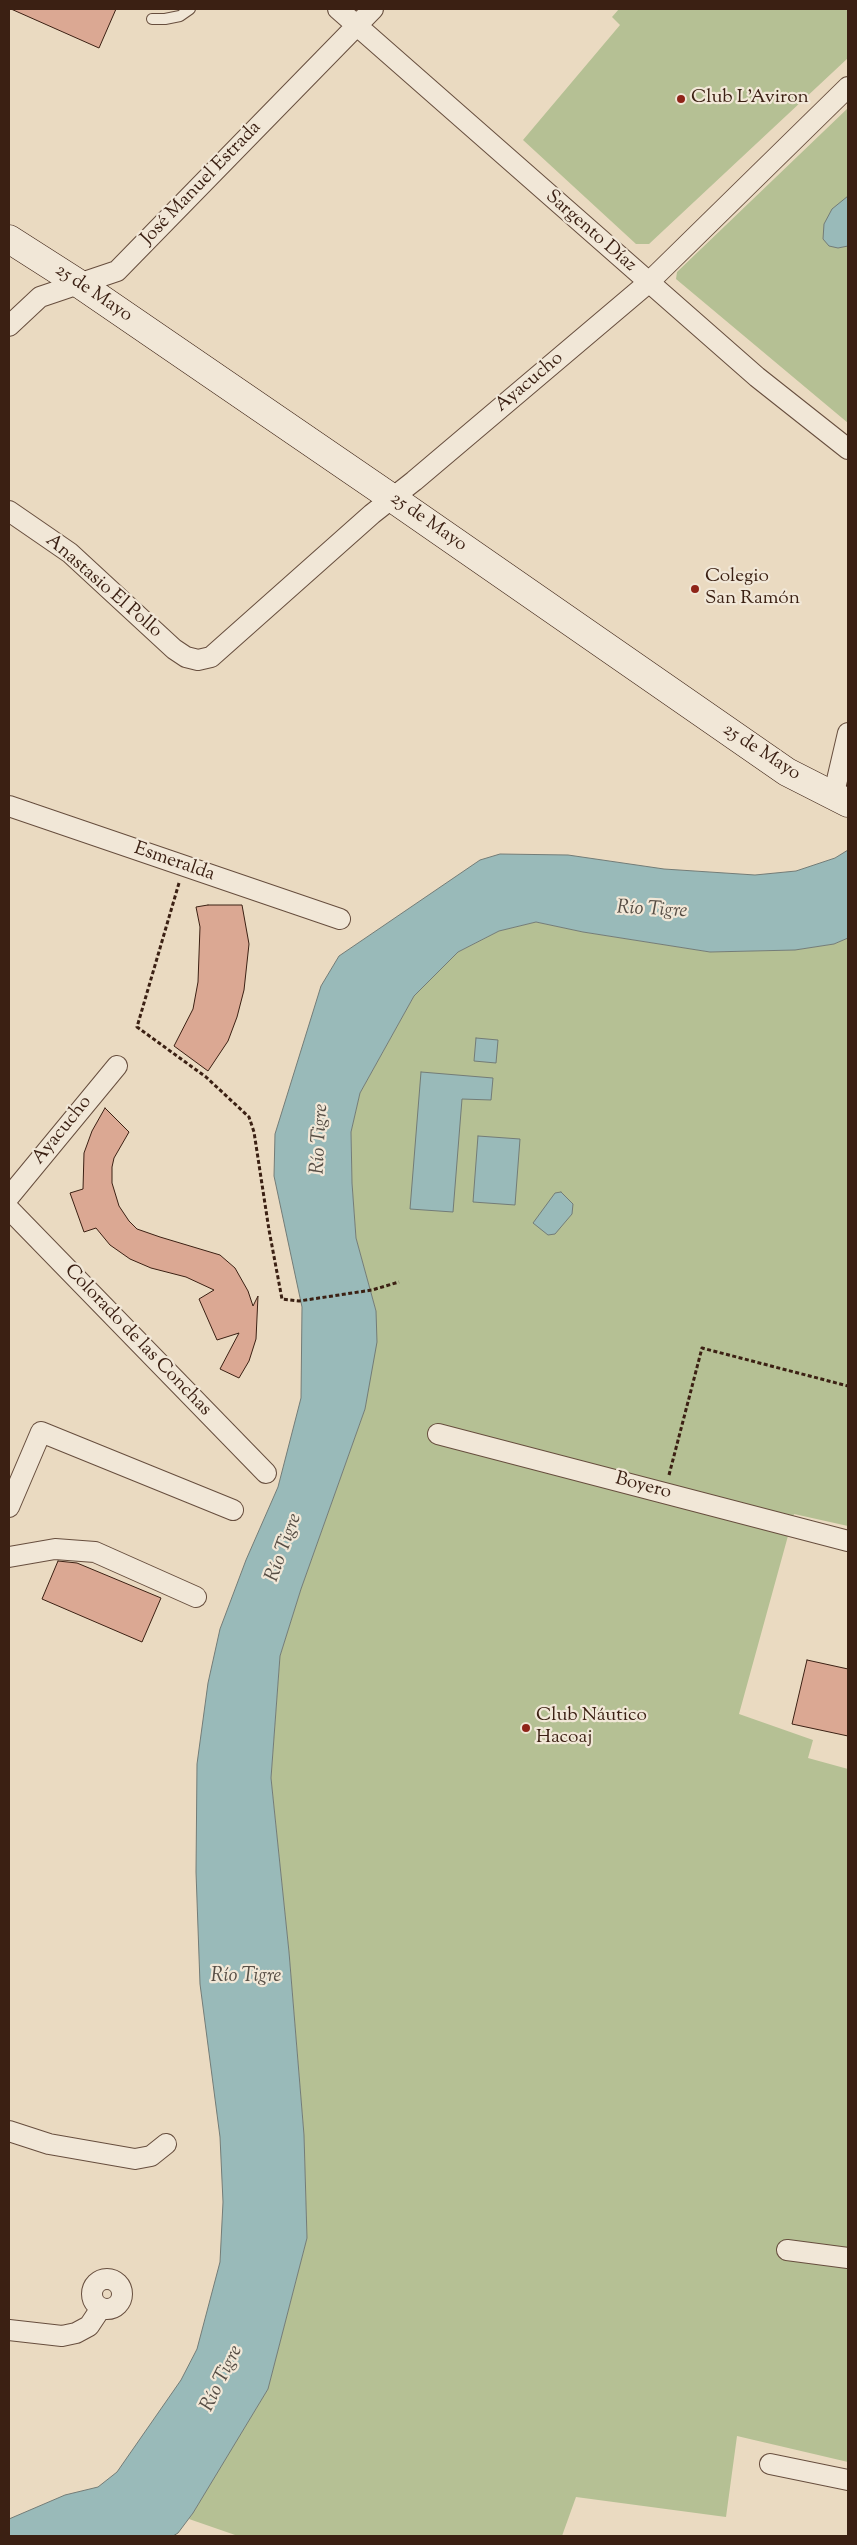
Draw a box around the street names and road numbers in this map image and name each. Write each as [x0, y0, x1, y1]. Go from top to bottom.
street label: José Manuel Estrada [137, 117, 267, 251]
street label: Sargento Díaz [540, 186, 640, 278]
street label: 25 de Mayo [50, 260, 136, 328]
street label: Ayacucho [491, 348, 569, 418]
street label: 25 de Mayo [385, 488, 471, 558]
street label: Anastasio El Pollo [40, 530, 166, 644]
street label: 25 de Mayo [718, 719, 804, 787]
street label: Esmeralda [131, 839, 217, 887]
street label: Ayacucho [28, 1092, 98, 1170]
street label: Colorado de las Conchas [59, 1260, 215, 1422]
street label: Boyero [612, 1469, 674, 1505]

